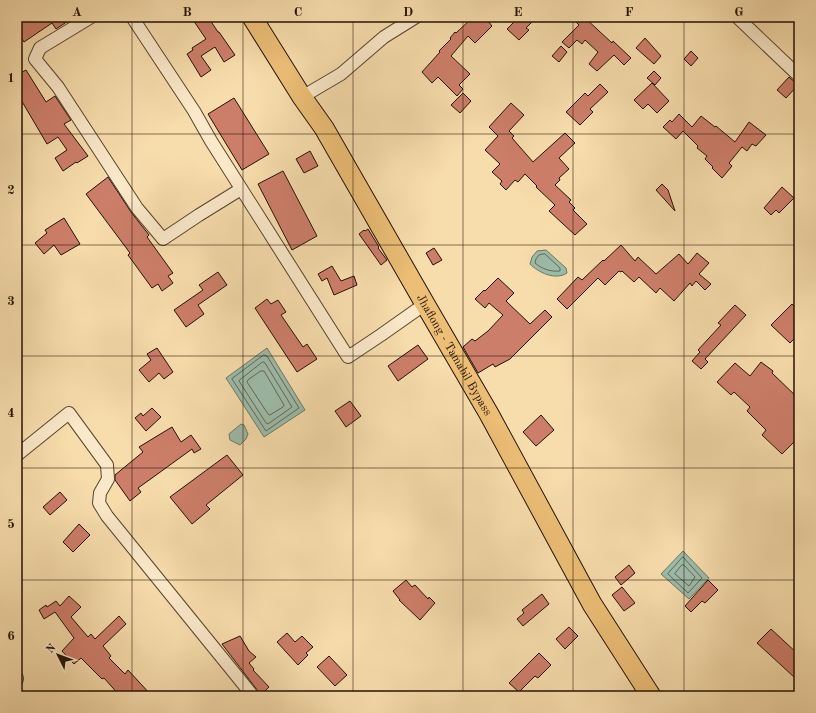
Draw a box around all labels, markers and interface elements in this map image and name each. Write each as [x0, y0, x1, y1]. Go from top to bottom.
text: A [72, 6, 82, 19]
text: B [182, 6, 192, 19]
text: C [294, 6, 302, 19]
text: D [403, 6, 413, 19]
text: E [514, 6, 523, 19]
text: F [625, 6, 634, 19]
text: G [734, 6, 744, 19]
text: 1 [7, 72, 15, 85]
text: 2 [7, 184, 15, 197]
street label: Jhaflong - Tamabil Bypass [414, 293, 494, 418]
text: 3 [7, 295, 15, 308]
text: 4 [7, 407, 15, 420]
text: 5 [7, 518, 15, 531]
text: 6 [7, 630, 15, 643]
north arrow [38, 635, 78, 675]
text: N [45, 642, 59, 656]

